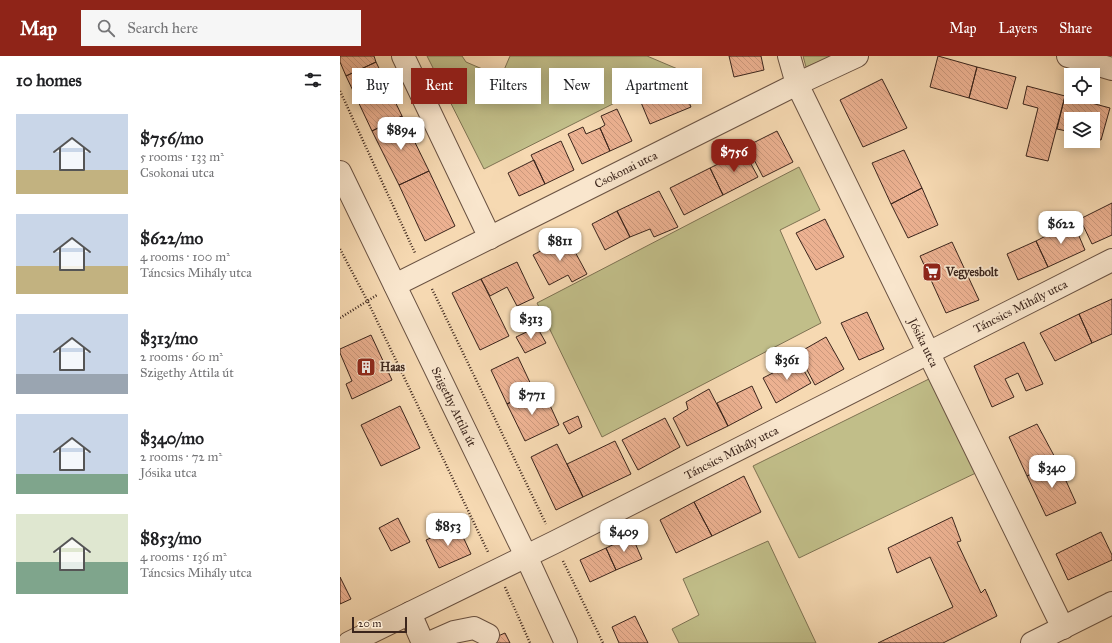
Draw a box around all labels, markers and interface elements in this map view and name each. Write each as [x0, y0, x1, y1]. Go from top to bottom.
search box [81, 10, 361, 46]
text: Map [20, 17, 57, 40]
icon: search [95, 17, 117, 39]
text: Search here [127, 19, 198, 37]
text: Map [949, 20, 977, 37]
text: Layers [999, 20, 1037, 37]
text: Share [1059, 20, 1092, 37]
chip: Buy [352, 68, 403, 104]
chip: Rent [411, 68, 467, 104]
chip: Filters [475, 68, 541, 104]
chip: New [549, 68, 604, 104]
chip: Apartment [612, 68, 702, 104]
map controls [1064, 68, 1100, 148]
button: locate [1064, 68, 1100, 104]
icon: filters [302, 69, 324, 91]
text: 10 homes [16, 70, 82, 91]
button: layers [1064, 112, 1100, 148]
pin: $894 [377, 117, 425, 151]
text: $894 [387, 122, 415, 138]
text: $756/mo [140, 128, 203, 149]
icon: home [48, 130, 96, 178]
pin: $756 [710, 139, 758, 173]
text: $756 [720, 144, 748, 160]
street label: Csokonai utca [592, 148, 660, 191]
text: 5 rooms · 133 m² [140, 149, 224, 165]
text: Csokonai utca [140, 165, 214, 181]
pin: $622 [1037, 211, 1085, 245]
text: $622 [1047, 216, 1075, 232]
text: $622/mo [140, 228, 203, 249]
pin: $811 [536, 228, 584, 262]
icon: home [48, 230, 96, 278]
text: $811 [548, 233, 572, 249]
text: 4 rooms · 100 m² [140, 249, 230, 265]
supermarket icon: Vegyesbolt [921, 261, 943, 283]
text: Táncsics Mihály utca [140, 265, 252, 281]
place label: Vegyesbolt [945, 265, 999, 280]
street label: Táncsics Mihály utca [971, 276, 1070, 336]
pin: $313 [507, 306, 555, 340]
text: $313 [519, 311, 543, 327]
street label: Jósika utca [904, 314, 942, 370]
text: $313/mo [140, 328, 198, 349]
icon: home [48, 330, 96, 378]
pin: $361 [763, 347, 811, 381]
text: 2 rooms · 60 m² [140, 349, 223, 365]
text: $361 [775, 352, 799, 368]
building icon: Haas [355, 356, 377, 378]
place label: Haas [380, 360, 406, 374]
text: Szigethy Attila út [140, 365, 234, 381]
street label: Szigethy Attila út [429, 365, 479, 450]
pin: $771 [508, 382, 556, 416]
text: $771 [519, 387, 545, 403]
street label: Táncsics Mihály utca [682, 423, 781, 482]
text: $340/mo [140, 428, 204, 449]
icon: home [48, 430, 96, 478]
text: 2 rooms · 72 m² [140, 449, 222, 465]
pin: $340 [1028, 455, 1076, 489]
text: $340 [1038, 460, 1066, 476]
text: Jósika utca [140, 465, 197, 481]
pin: $853 [424, 513, 472, 547]
text: $853 [435, 518, 461, 534]
pin: $409 [600, 519, 648, 553]
text: $409 [609, 524, 639, 540]
text: $853/mo [140, 528, 201, 549]
icon: home [48, 530, 96, 578]
text: 4 rooms · 136 m² [140, 549, 227, 565]
text: Táncsics Mihály utca [140, 565, 252, 581]
scale bar [352, 615, 407, 634]
text: 20 m [358, 617, 381, 630]

